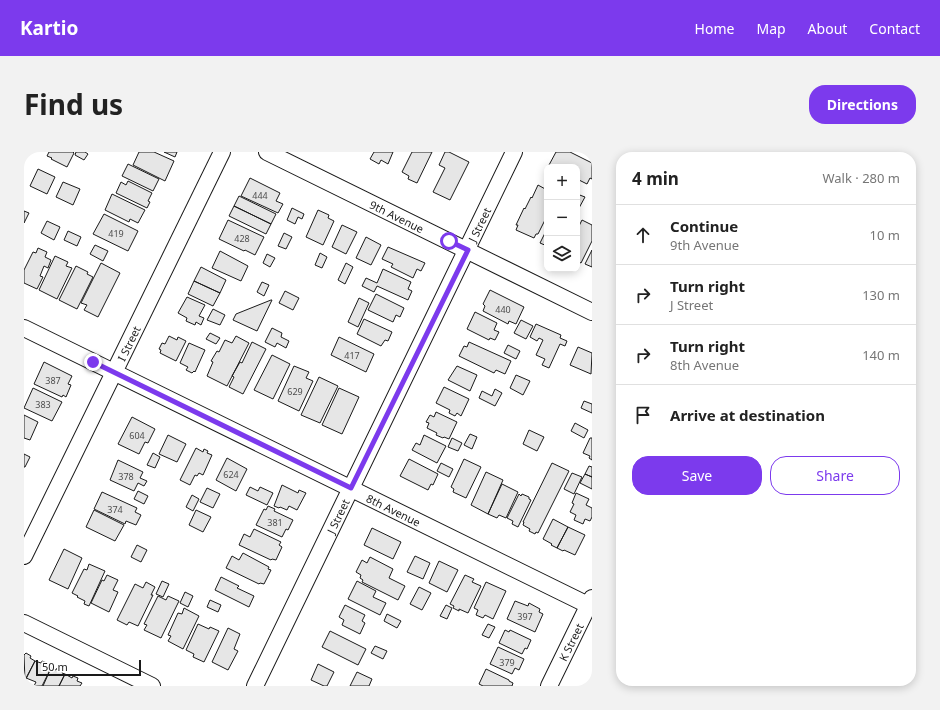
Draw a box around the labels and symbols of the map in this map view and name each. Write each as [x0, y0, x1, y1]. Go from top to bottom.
house number: 444 [252, 189, 268, 202]
street label: 9th Avenue [367, 196, 427, 236]
street label: J Street [464, 205, 494, 245]
house number: 419 [108, 227, 124, 240]
house number: 428 [234, 232, 250, 245]
route start [440, 232, 458, 250]
house number: 440 [495, 303, 511, 316]
street label: I Street [113, 323, 143, 363]
house number: 417 [344, 349, 360, 362]
route end [84, 353, 102, 371]
house number: 387 [45, 374, 61, 387]
house number: 629 [287, 385, 303, 398]
house number: 383 [35, 398, 51, 411]
house number: 604 [129, 429, 145, 442]
house number: 624 [223, 468, 239, 481]
house number: 378 [118, 470, 134, 483]
street label: 8th Avenue [364, 490, 423, 529]
street label: J Street [322, 496, 352, 537]
house number: 374 [107, 503, 123, 516]
house number: 381 [267, 516, 283, 529]
house number: 397 [517, 610, 533, 623]
street label: K Street [555, 620, 586, 663]
house number: 379 [499, 656, 515, 669]
scale bar [36, 658, 141, 677]

